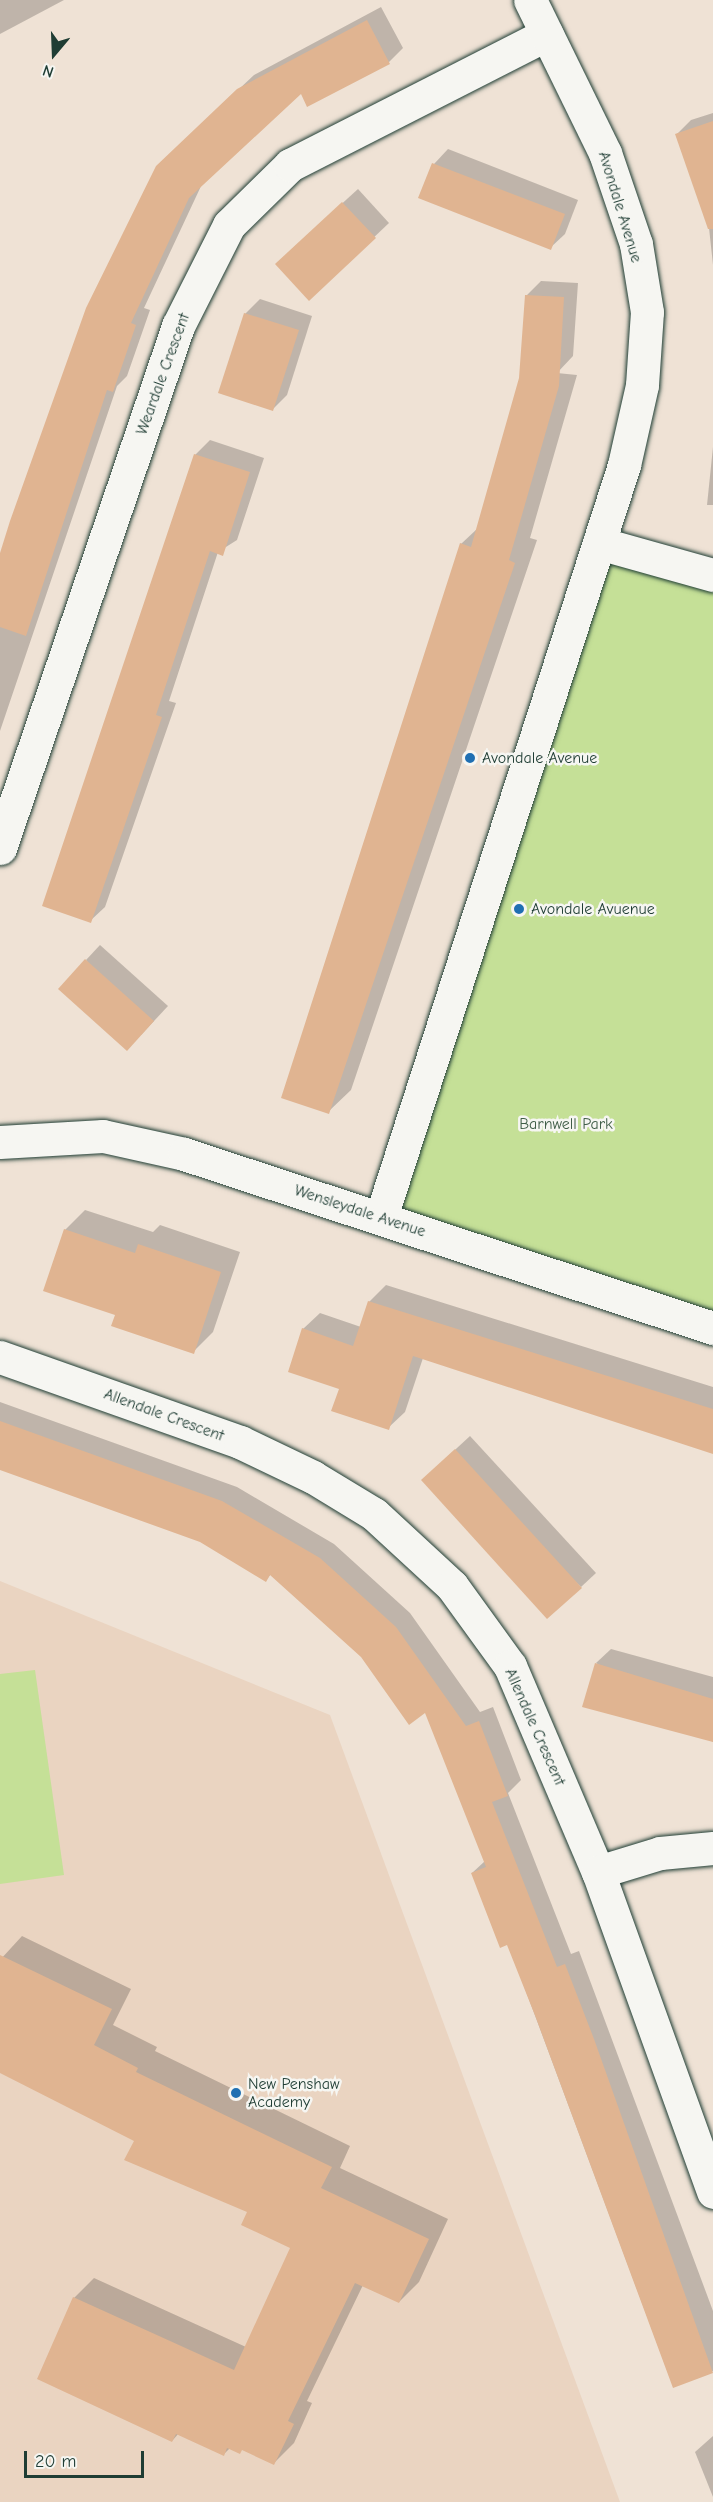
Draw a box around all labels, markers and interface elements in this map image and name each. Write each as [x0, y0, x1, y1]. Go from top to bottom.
north arrow [24, 24, 84, 84]
text: N [40, 61, 56, 81]
street label: Avondale Avenue [594, 149, 646, 265]
street label: Weardale Crescent [132, 310, 194, 438]
place label: Avondale Avenue [482, 748, 597, 768]
marker: Avondale Avenue [463, 751, 477, 765]
place label: Avondale Avuenue [531, 899, 655, 919]
marker: Avondale Avuenue [512, 902, 526, 916]
park label: Barnwell Park [519, 1114, 613, 1134]
street label: Wensleydale Avenue [292, 1181, 428, 1241]
street label: Allendale Crescent [101, 1384, 227, 1446]
street label: Allendale Crescent [501, 1665, 569, 1789]
place label: New Penshaw Academy [248, 2074, 340, 2112]
marker: New Penshaw Academy [229, 2086, 243, 2100]
scale bar [27, 2439, 147, 2477]
text: 20 m [35, 2451, 76, 2472]

